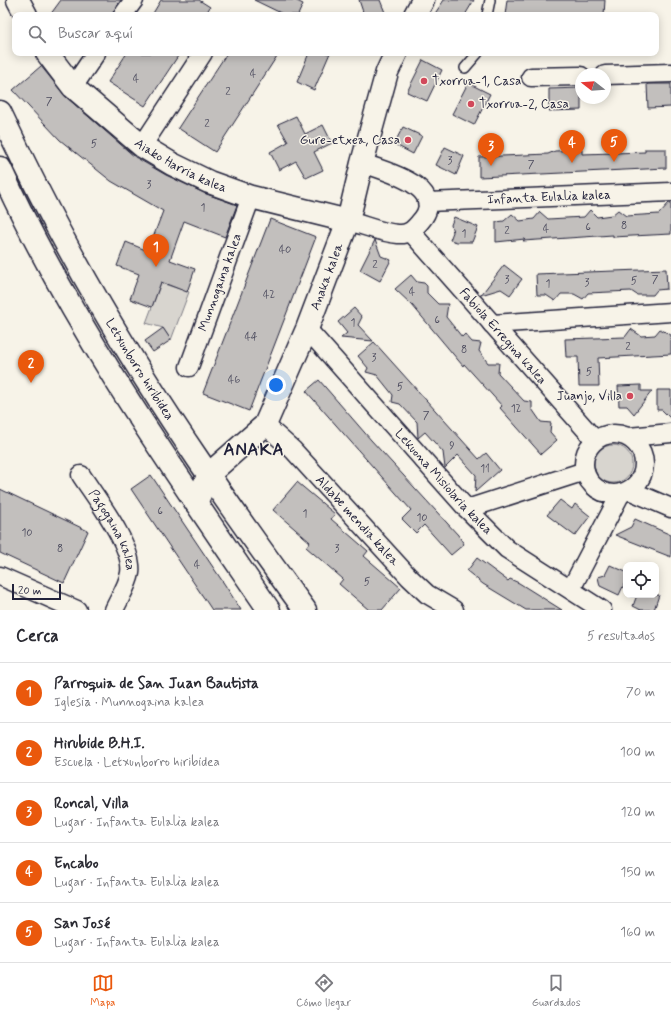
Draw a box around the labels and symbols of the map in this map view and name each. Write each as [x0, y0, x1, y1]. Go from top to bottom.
house number: 4 [250, 67, 257, 81]
north arrow [575, 68, 611, 104]
house number: 4 [133, 72, 140, 86]
place label: Txorrua-1, Casa [432, 73, 521, 90]
marker: Txorrua-1, Casa [419, 76, 429, 86]
house number: 2 [225, 85, 231, 99]
house number: 7 [46, 95, 53, 109]
place label: Txorrua-2, Casa [479, 96, 569, 113]
marker: Txorrua-2, Casa [466, 99, 476, 109]
house number: 2 [204, 117, 210, 131]
pin: 5 [601, 129, 627, 162]
pin: 4 [559, 130, 585, 163]
place label: Gure-etxea, Casa [300, 132, 400, 149]
pin: 3 [478, 133, 504, 166]
street label: Aiako Harria kalea [131, 135, 229, 196]
marker: Gure-etxea, Casa [403, 135, 413, 145]
house number: 5 [91, 137, 98, 151]
house number: 3 [448, 154, 453, 168]
house number: 7 [528, 158, 535, 172]
house number: 3 [147, 178, 152, 192]
street label: Infanta Eulalia kalea [487, 186, 611, 208]
house number: 1 [201, 201, 206, 215]
house number: 8 [621, 219, 627, 233]
house number: 6 [585, 220, 591, 234]
house number: 4 [543, 222, 550, 236]
house number: 2 [504, 224, 510, 238]
house number: 1 [462, 227, 467, 241]
street label: Munnogaina kalea [194, 231, 245, 334]
pin: 1 [143, 234, 169, 267]
street label: Anaka kalea [306, 240, 347, 313]
house number: 40 [279, 243, 291, 257]
house number: 2 [372, 258, 378, 272]
house number: 3 [505, 273, 510, 287]
house number: 7 [652, 273, 659, 287]
house number: 5 [631, 274, 638, 288]
house number: 3 [585, 276, 590, 290]
house number: 1 [546, 277, 551, 291]
street label: Fabiola Erregina kalea [456, 284, 550, 388]
house number: 4 [409, 285, 416, 299]
house number: 42 [263, 288, 275, 302]
house number: 6 [434, 313, 440, 327]
street label: Letxunborro hiribidea [102, 315, 178, 423]
house number: 1 [351, 316, 356, 330]
house number: 44 [244, 330, 258, 344]
house number: 2 [625, 340, 631, 354]
house number: 8 [461, 343, 467, 357]
pin: 2 [18, 350, 44, 383]
house number: 3 [372, 351, 377, 365]
house number: 5 [586, 365, 593, 379]
house number: 46 [228, 373, 240, 387]
your location [266, 375, 286, 395]
house number: 5 [397, 380, 404, 394]
place label: Juanjo, Villa [557, 388, 622, 405]
marker: Juanjo, Villa [625, 391, 635, 401]
house number: 12 [511, 402, 522, 416]
house number: 7 [423, 409, 430, 423]
street label: Lekuona Misiolaria kalea [391, 425, 496, 538]
district label: ANAKA [223, 439, 285, 461]
house number: 9 [449, 439, 455, 453]
house number: 11 [480, 462, 490, 476]
street label: Aldabe mendia kalea [312, 472, 403, 569]
street label: Pagogaina kalea [85, 486, 139, 571]
house number: 6 [157, 504, 163, 518]
house number: 1 [303, 507, 308, 521]
house number: 10 [416, 511, 428, 525]
house number: 10 [21, 526, 33, 540]
house number: 8 [57, 542, 63, 556]
house number: 3 [335, 542, 340, 556]
house number: 4 [194, 558, 201, 572]
house number: 5 [364, 575, 371, 589]
scale bar [12, 582, 61, 601]

